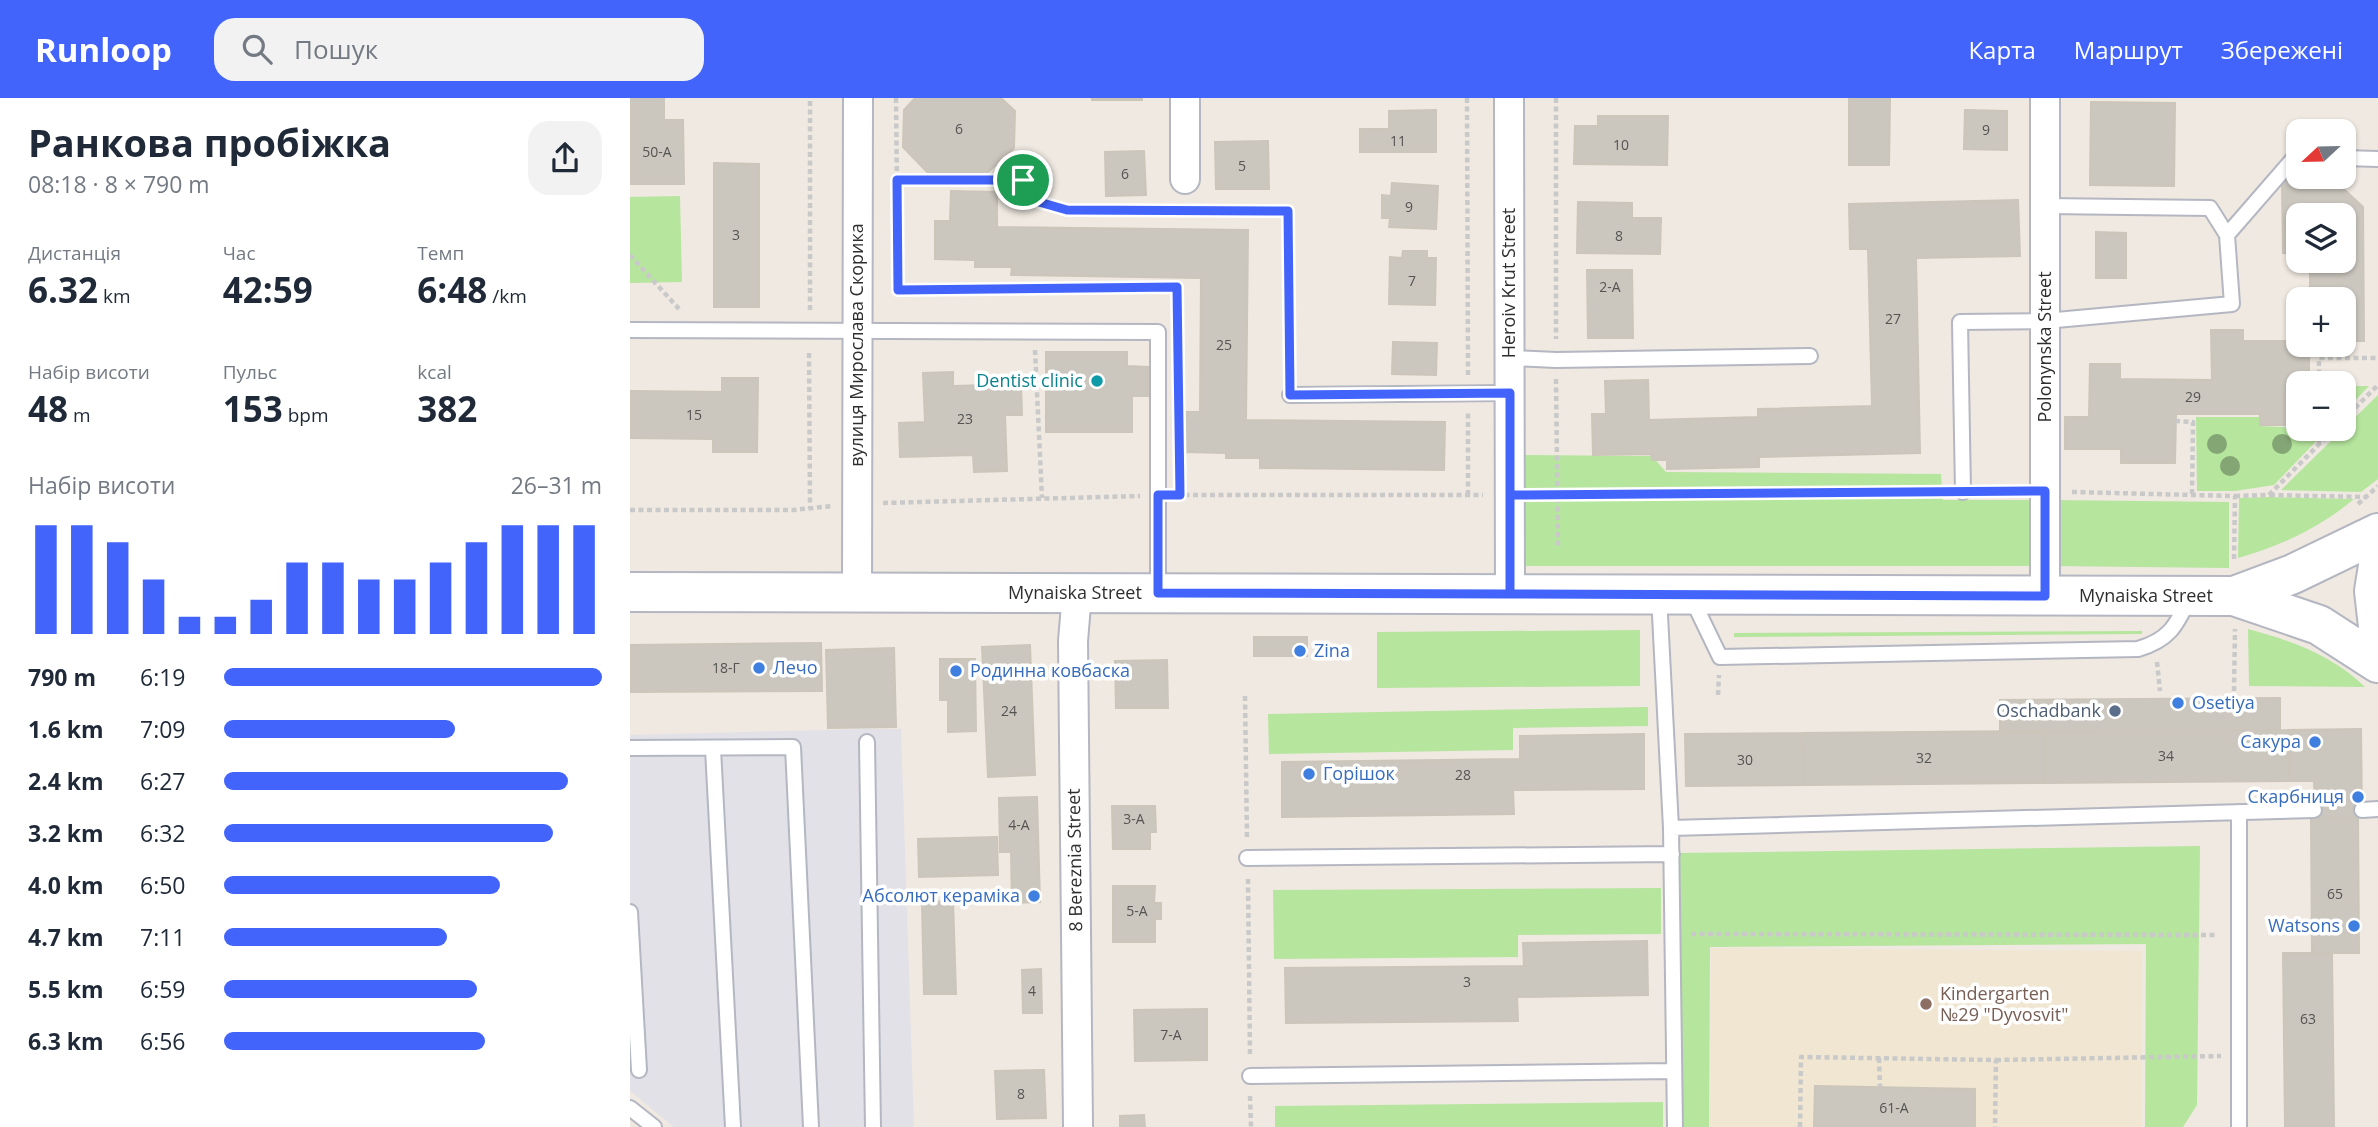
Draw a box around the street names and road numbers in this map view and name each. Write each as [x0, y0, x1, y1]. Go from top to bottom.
street label: Heroiv Krut Street [1496, 208, 1520, 358]
street label: вулиця Мирослава Скорика [844, 223, 868, 467]
street label: Polonynska Street [2032, 271, 2056, 423]
street label: Mynaiska Street [1008, 580, 1142, 604]
street label: Mynaiska Street [2079, 583, 2213, 607]
street label: 8 Bereznia Street [1061, 788, 1087, 932]

